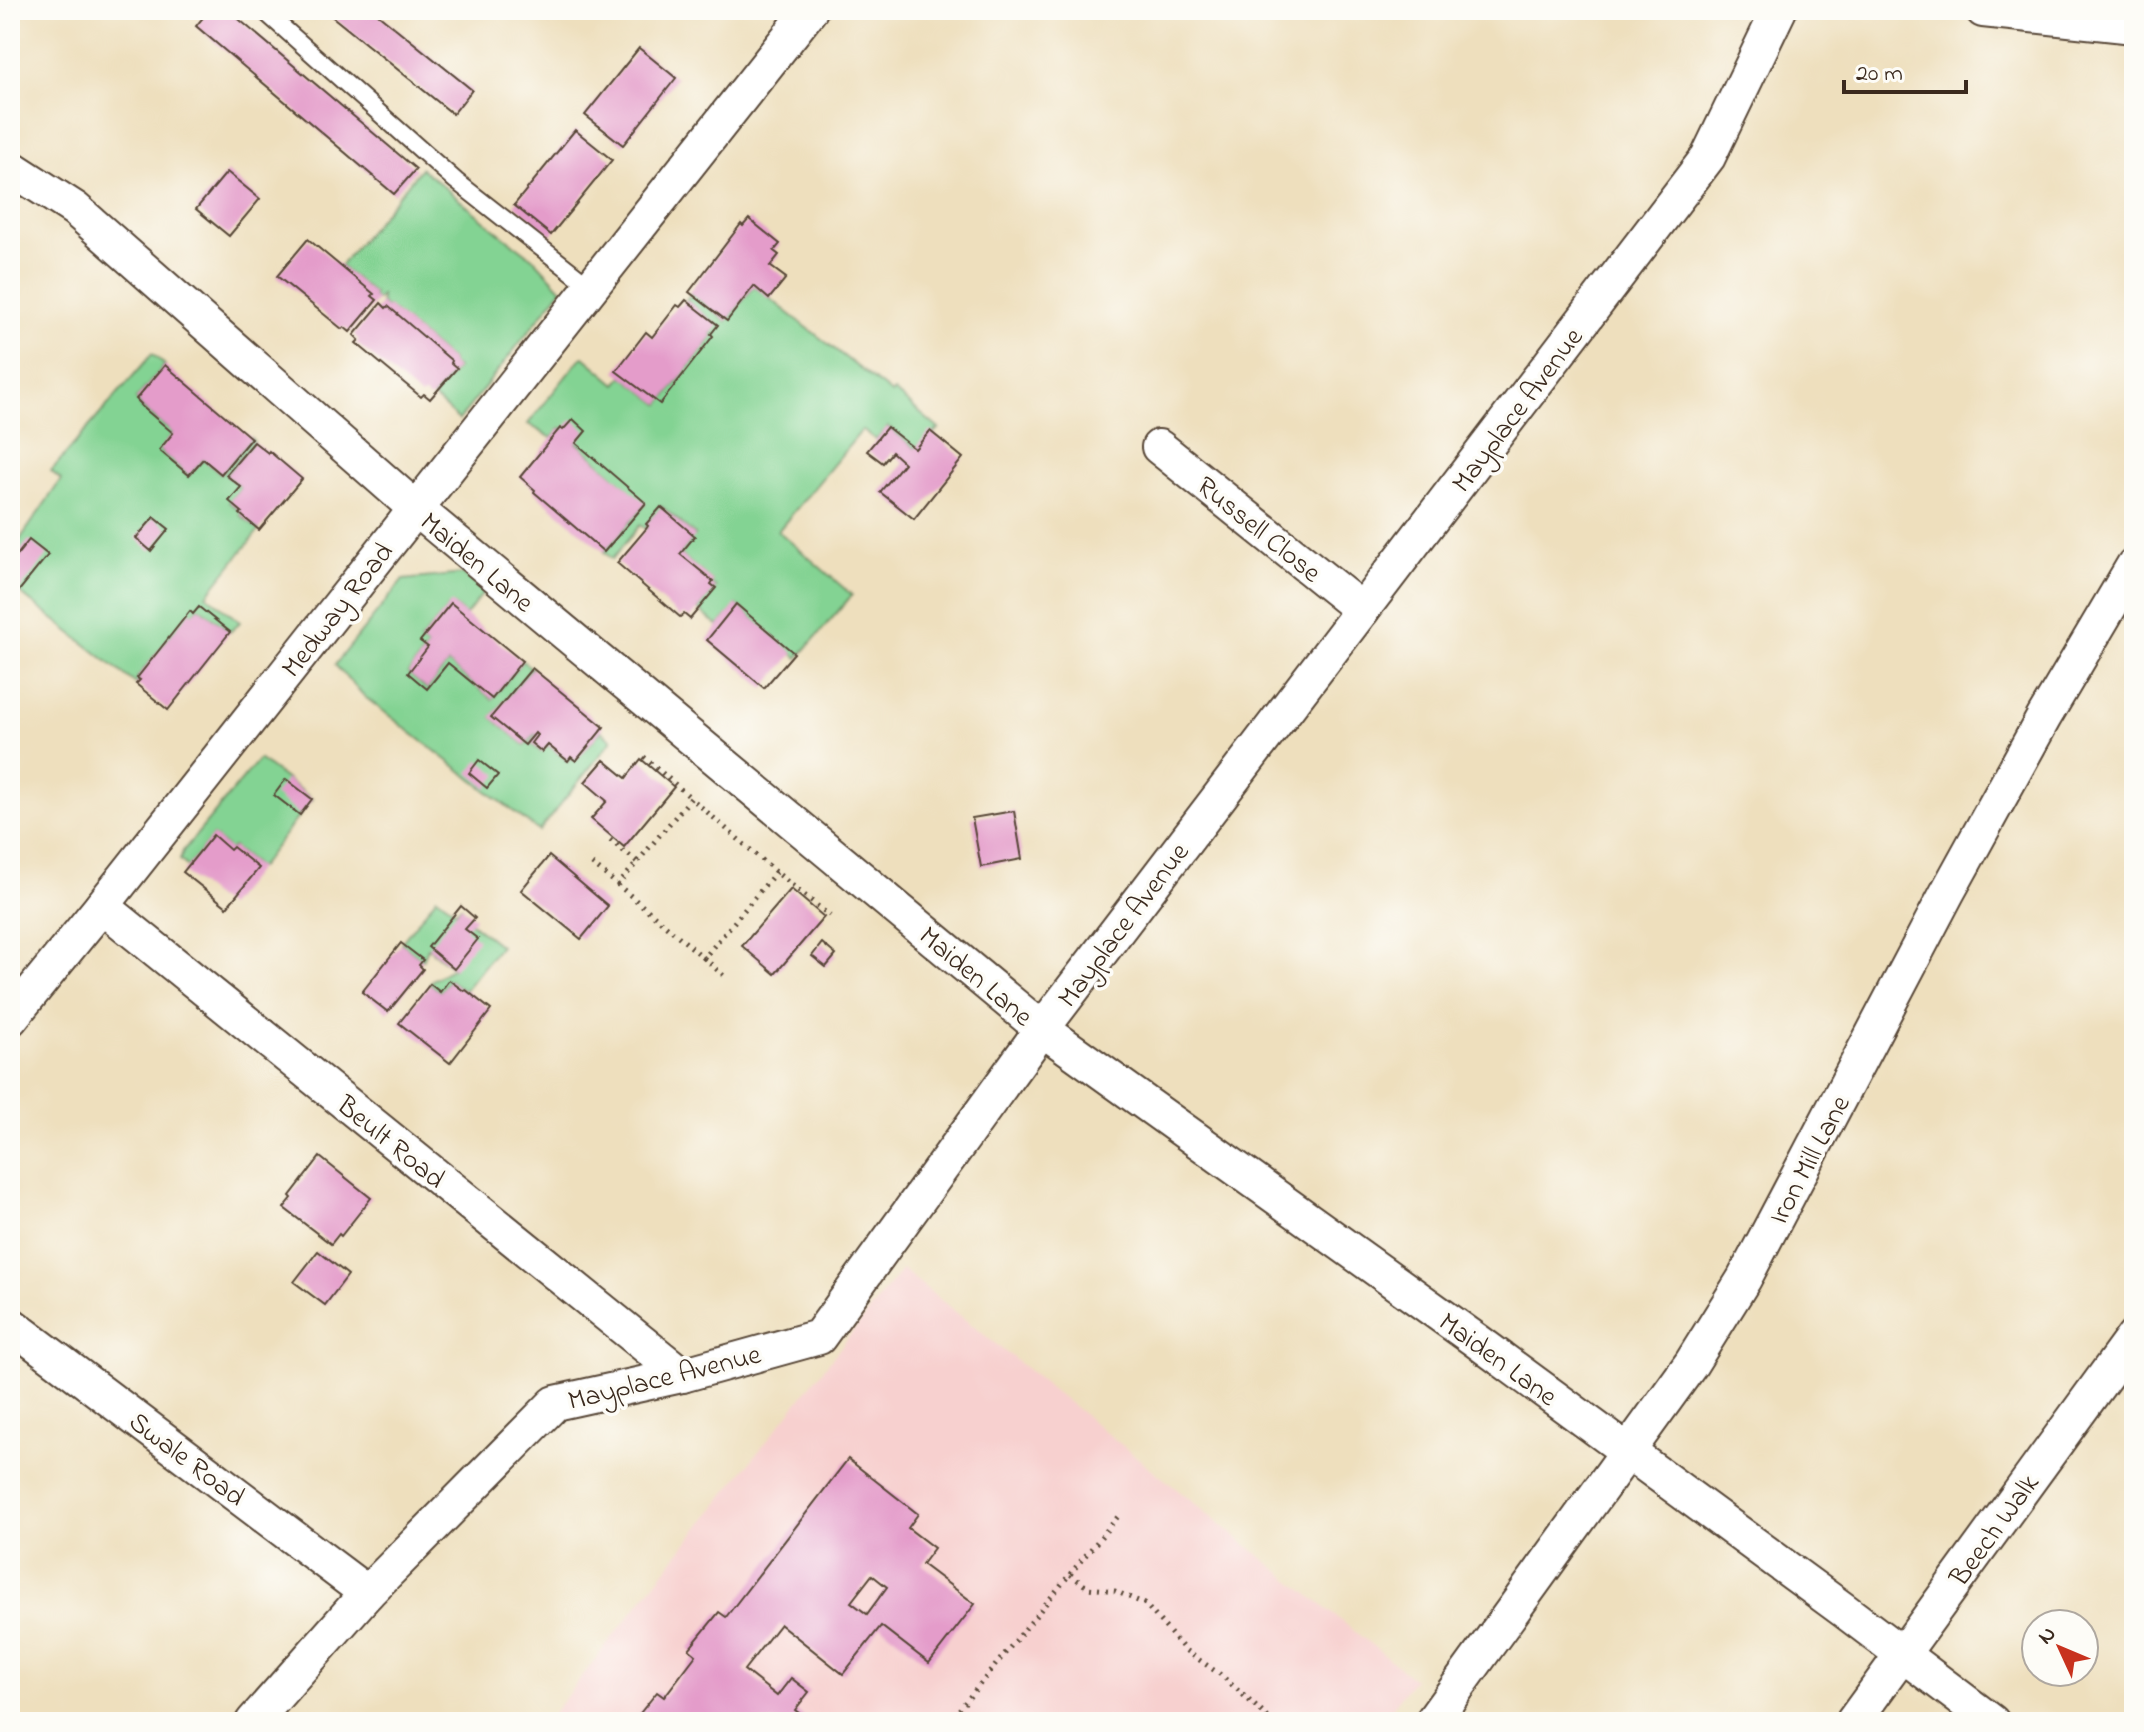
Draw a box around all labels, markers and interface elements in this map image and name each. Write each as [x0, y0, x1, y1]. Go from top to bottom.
scale bar [1844, 44, 1966, 94]
text: 20 m [1856, 57, 1903, 92]
street label: Mayplace Avenue [1443, 320, 1595, 502]
street label: Russell Close [1186, 467, 1329, 594]
street label: Maiden Lane [410, 504, 542, 624]
street label: Medway Road [273, 534, 405, 688]
street label: Mayplace Avenue [1049, 835, 1201, 1017]
street label: Maiden Lane [909, 918, 1041, 1038]
street label: Beult Road [326, 1086, 453, 1201]
street label: Iron Mill Lane [1760, 1088, 1862, 1232]
street label: Maiden Lane [1429, 1304, 1565, 1418]
street label: Mayplace Avenue [564, 1335, 766, 1423]
street label: Swale Road [119, 1403, 253, 1518]
street label: Beech Walk [1940, 1466, 2051, 1597]
north arrow [2020, 1608, 2100, 1688]
text: N [2031, 1620, 2064, 1653]

